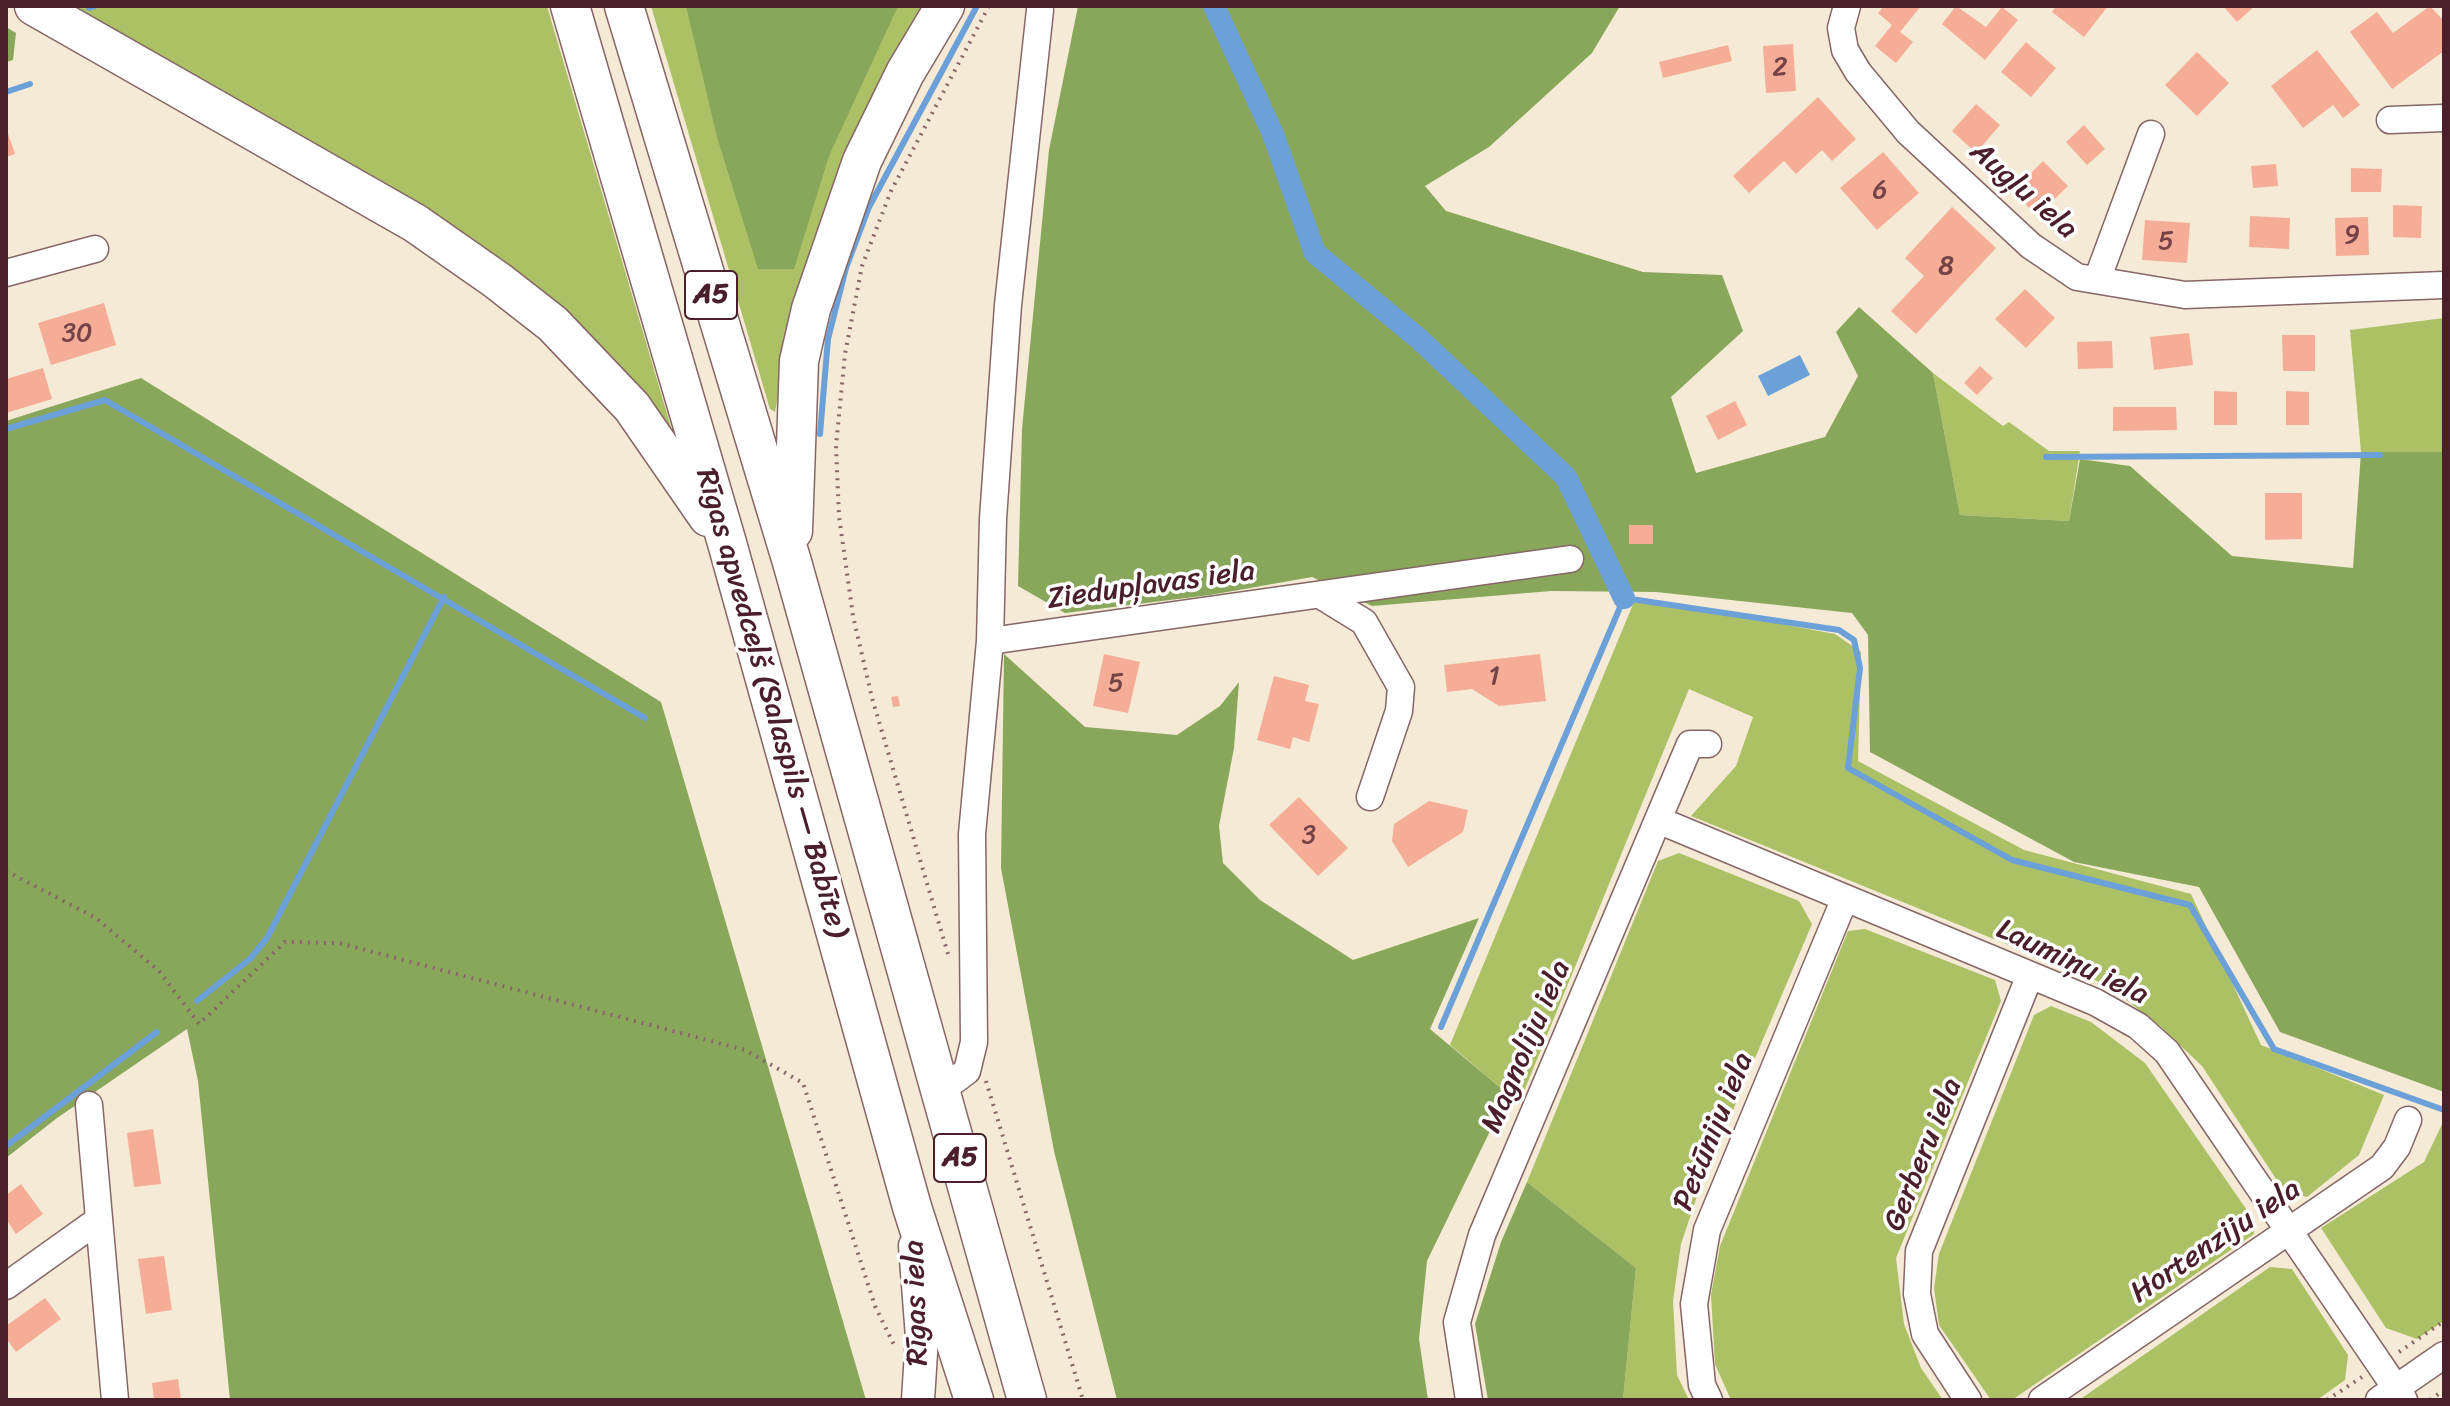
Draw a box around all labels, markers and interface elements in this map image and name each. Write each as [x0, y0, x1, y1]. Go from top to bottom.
house number: 2 [1772, 52, 1788, 84]
street label: Augļu iela [1962, 135, 2084, 247]
house number: 6 [1873, 175, 1887, 207]
house number: 9 [2344, 220, 2360, 252]
house number: 5 [2158, 226, 2174, 258]
house number: 8 [1938, 251, 1954, 283]
road number: A5 [685, 271, 737, 319]
house number: 30 [62, 318, 92, 350]
street label: Rīgas apvedceļš (Salaspils — Babīte) [687, 465, 855, 941]
street label: Ziedupļavas iela [1045, 554, 1257, 618]
house number: 1 [1488, 661, 1500, 693]
house number: 5 [1108, 668, 1124, 700]
house number: 3 [1302, 820, 1316, 852]
street label: Laumiņu iela [1990, 912, 2154, 1014]
street label: Magnoliju iela [1475, 955, 1579, 1139]
street label: Petūniju iela [1666, 1048, 1762, 1216]
street label: Gerberu iela [1877, 1073, 1971, 1237]
road number: A5 [934, 1134, 986, 1182]
street label: Hortenziju iela [2124, 1172, 2308, 1312]
street label: Rīgas iela [897, 1240, 937, 1366]

